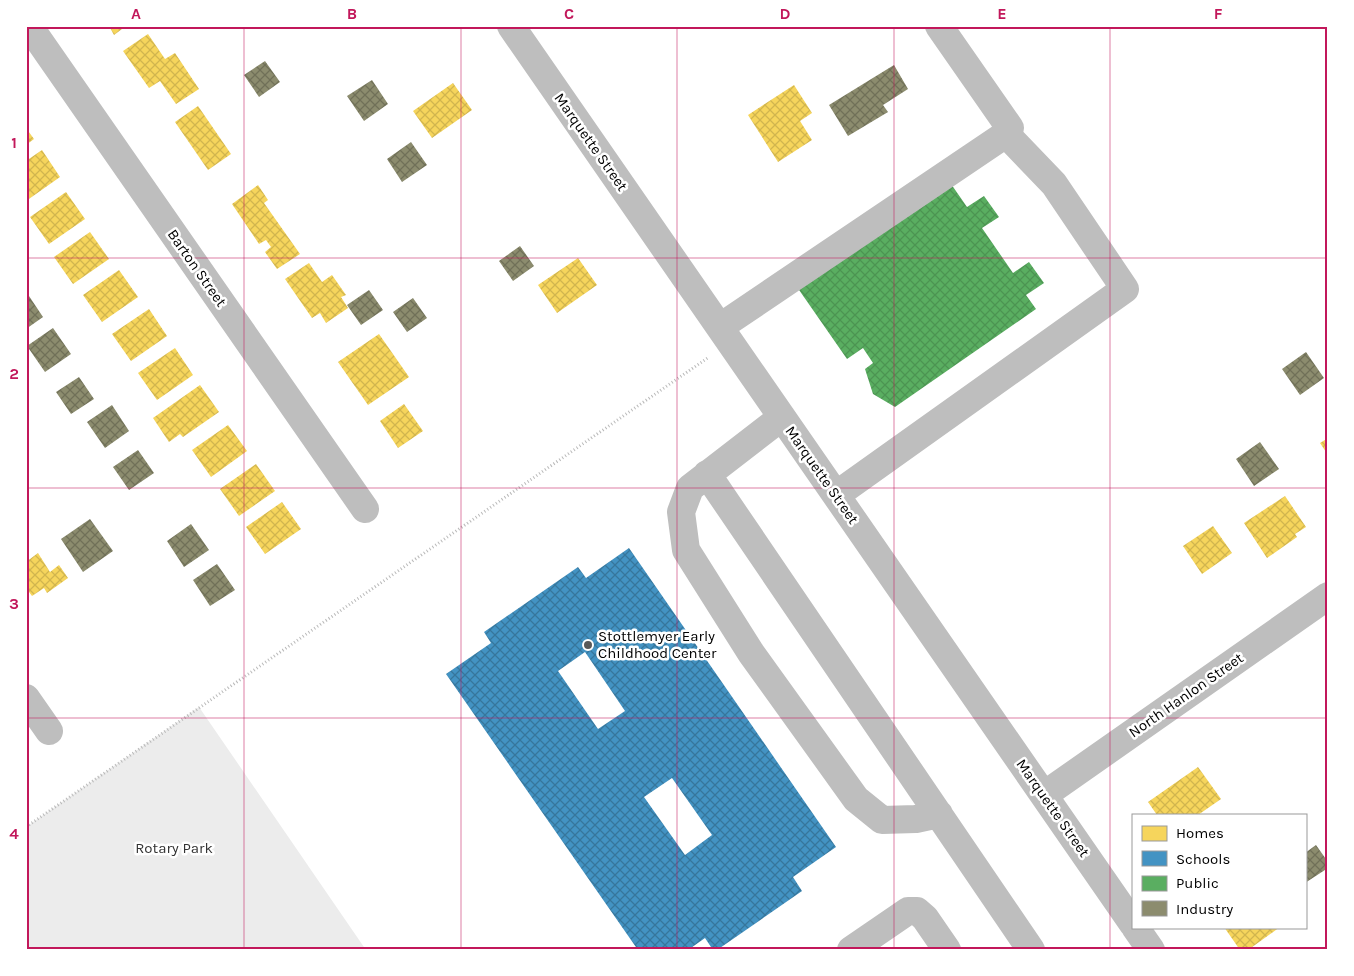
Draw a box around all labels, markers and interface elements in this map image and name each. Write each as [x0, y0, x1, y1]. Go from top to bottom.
text: A [131, 4, 141, 23]
text: B [347, 4, 357, 23]
text: C [564, 4, 574, 23]
text: D [780, 4, 791, 23]
text: E [997, 4, 1007, 23]
text: F [1214, 4, 1223, 23]
street label: Marquette Street [550, 89, 632, 195]
text: 1 [11, 133, 17, 152]
street label: Barton Street [164, 226, 231, 311]
text: 2 [9, 364, 19, 383]
street label: Marquette Street [781, 422, 863, 528]
text: 3 [9, 594, 19, 613]
place label: Stottlemyer Early Childhood Center [598, 627, 717, 662]
marker: Stottlemyer Early Childhood Center [582, 639, 594, 651]
street label: North Hanlon Street [1125, 649, 1247, 741]
street label: Marquette Street [1012, 755, 1094, 861]
legend [1132, 814, 1306, 928]
text: 4 [9, 824, 19, 843]
text: Homes [1176, 824, 1224, 842]
park label: Rotary Park [135, 839, 213, 857]
text: Schools [1176, 850, 1230, 868]
text: Public [1176, 874, 1219, 892]
text: Industry [1176, 900, 1233, 918]

